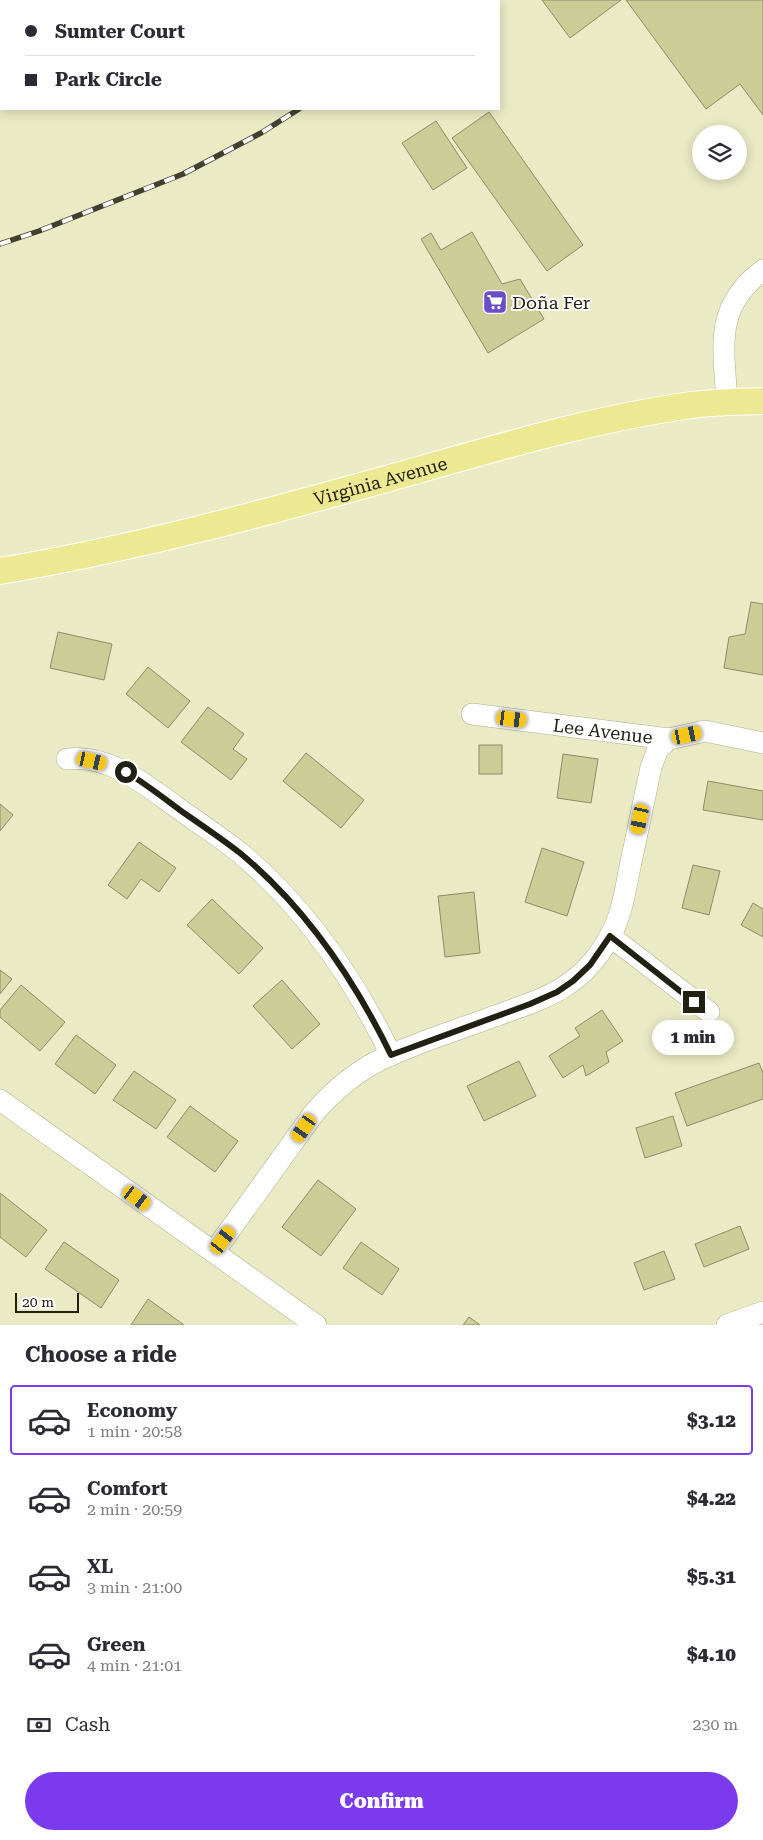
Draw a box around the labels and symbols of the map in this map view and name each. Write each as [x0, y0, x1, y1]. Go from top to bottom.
supermarket icon: Doña Fer [482, 289, 508, 315]
place label: Doña Fer [512, 292, 590, 313]
street label: Virginia Avenue [311, 452, 449, 509]
car [496, 710, 527, 728]
street label: Lee Avenue [552, 714, 654, 747]
car [670, 725, 703, 745]
car [75, 750, 108, 772]
route start [115, 761, 137, 783]
car [629, 803, 650, 835]
route end [683, 991, 705, 1013]
callout: 1 min [653, 1020, 735, 1054]
car [289, 1111, 318, 1145]
car [120, 1183, 153, 1213]
car [207, 1224, 238, 1256]
scale bar [15, 1290, 79, 1313]

